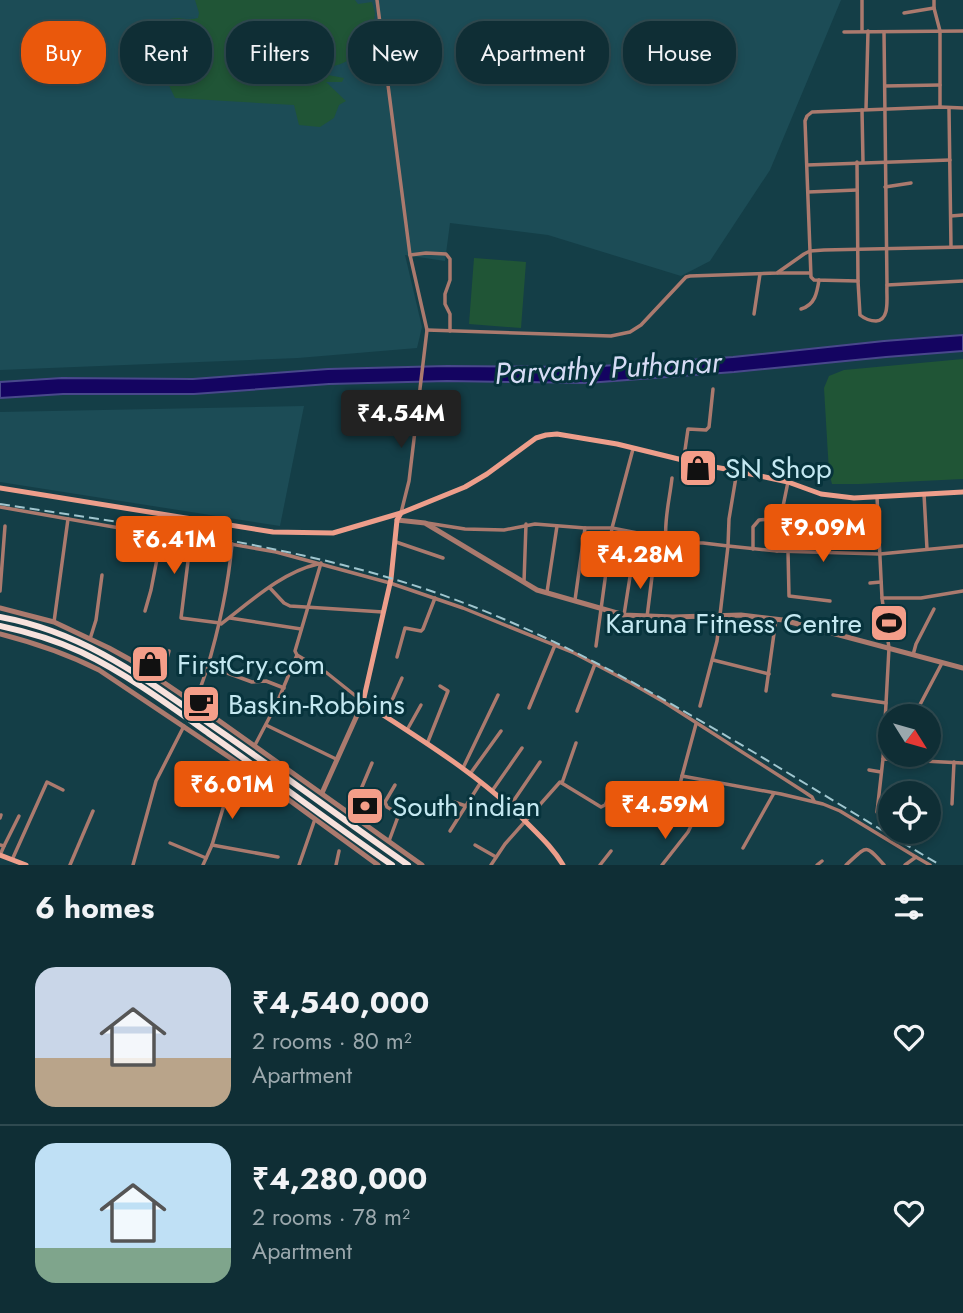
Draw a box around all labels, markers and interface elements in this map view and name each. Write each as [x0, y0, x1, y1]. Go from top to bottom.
chip: Buy [21, 21, 106, 84]
chip: Rent [120, 21, 212, 84]
chip: Filters [226, 21, 334, 84]
chip: New [348, 21, 442, 84]
chip: Apartment [456, 21, 609, 84]
chip: House [623, 21, 736, 84]
water label: Parvathy Puthanar [493, 340, 725, 395]
pin: ₹4.54M [344, 391, 458, 450]
text: ₹4.54M [357, 396, 445, 430]
shop icon: SN Shop [677, 447, 719, 489]
place label: SN Shop [725, 448, 832, 489]
pin: ₹9.09M [766, 504, 880, 564]
text: ₹9.09M [780, 510, 866, 544]
pin: ₹6.41M [117, 516, 231, 576]
text: ₹6.41M [132, 522, 216, 556]
pin: ₹4.28M [583, 532, 697, 591]
text: ₹4.28M [597, 537, 683, 571]
sports icon: Karuna Fitness Centre [868, 602, 910, 644]
place label: Karuna Fitness Centre [605, 603, 862, 644]
shop icon: FirstCry.com [129, 643, 171, 685]
place label: FirstCry.com [177, 644, 325, 685]
cafe icon: Baskin-Robbins [180, 683, 222, 725]
place label: Baskin-Robbins [228, 684, 405, 725]
north arrow [878, 704, 942, 766]
map controls [878, 704, 941, 844]
pin: ₹6.01M [175, 762, 289, 821]
text: ₹6.01M [190, 767, 274, 801]
button: locate [878, 781, 941, 844]
pin: ₹4.59M [608, 782, 722, 841]
bank icon: South indian [344, 785, 386, 827]
place label: South indian [392, 786, 541, 827]
text: ₹4.59M [621, 787, 709, 821]
text: 6 homes [35, 886, 154, 929]
icon: filters [890, 888, 928, 926]
text: ₹4,540,000 [252, 981, 429, 1024]
icon: home [91, 995, 175, 1079]
icon: heart [890, 1018, 928, 1056]
text: 2 rooms · 80 m² [252, 1024, 412, 1058]
text: Apartment [252, 1058, 352, 1092]
text: ₹4,280,000 [252, 1157, 427, 1200]
icon: home [91, 1171, 175, 1255]
icon: heart [890, 1194, 928, 1232]
text: 2 rooms · 78 m² [252, 1200, 410, 1234]
text: Apartment [252, 1234, 352, 1268]

